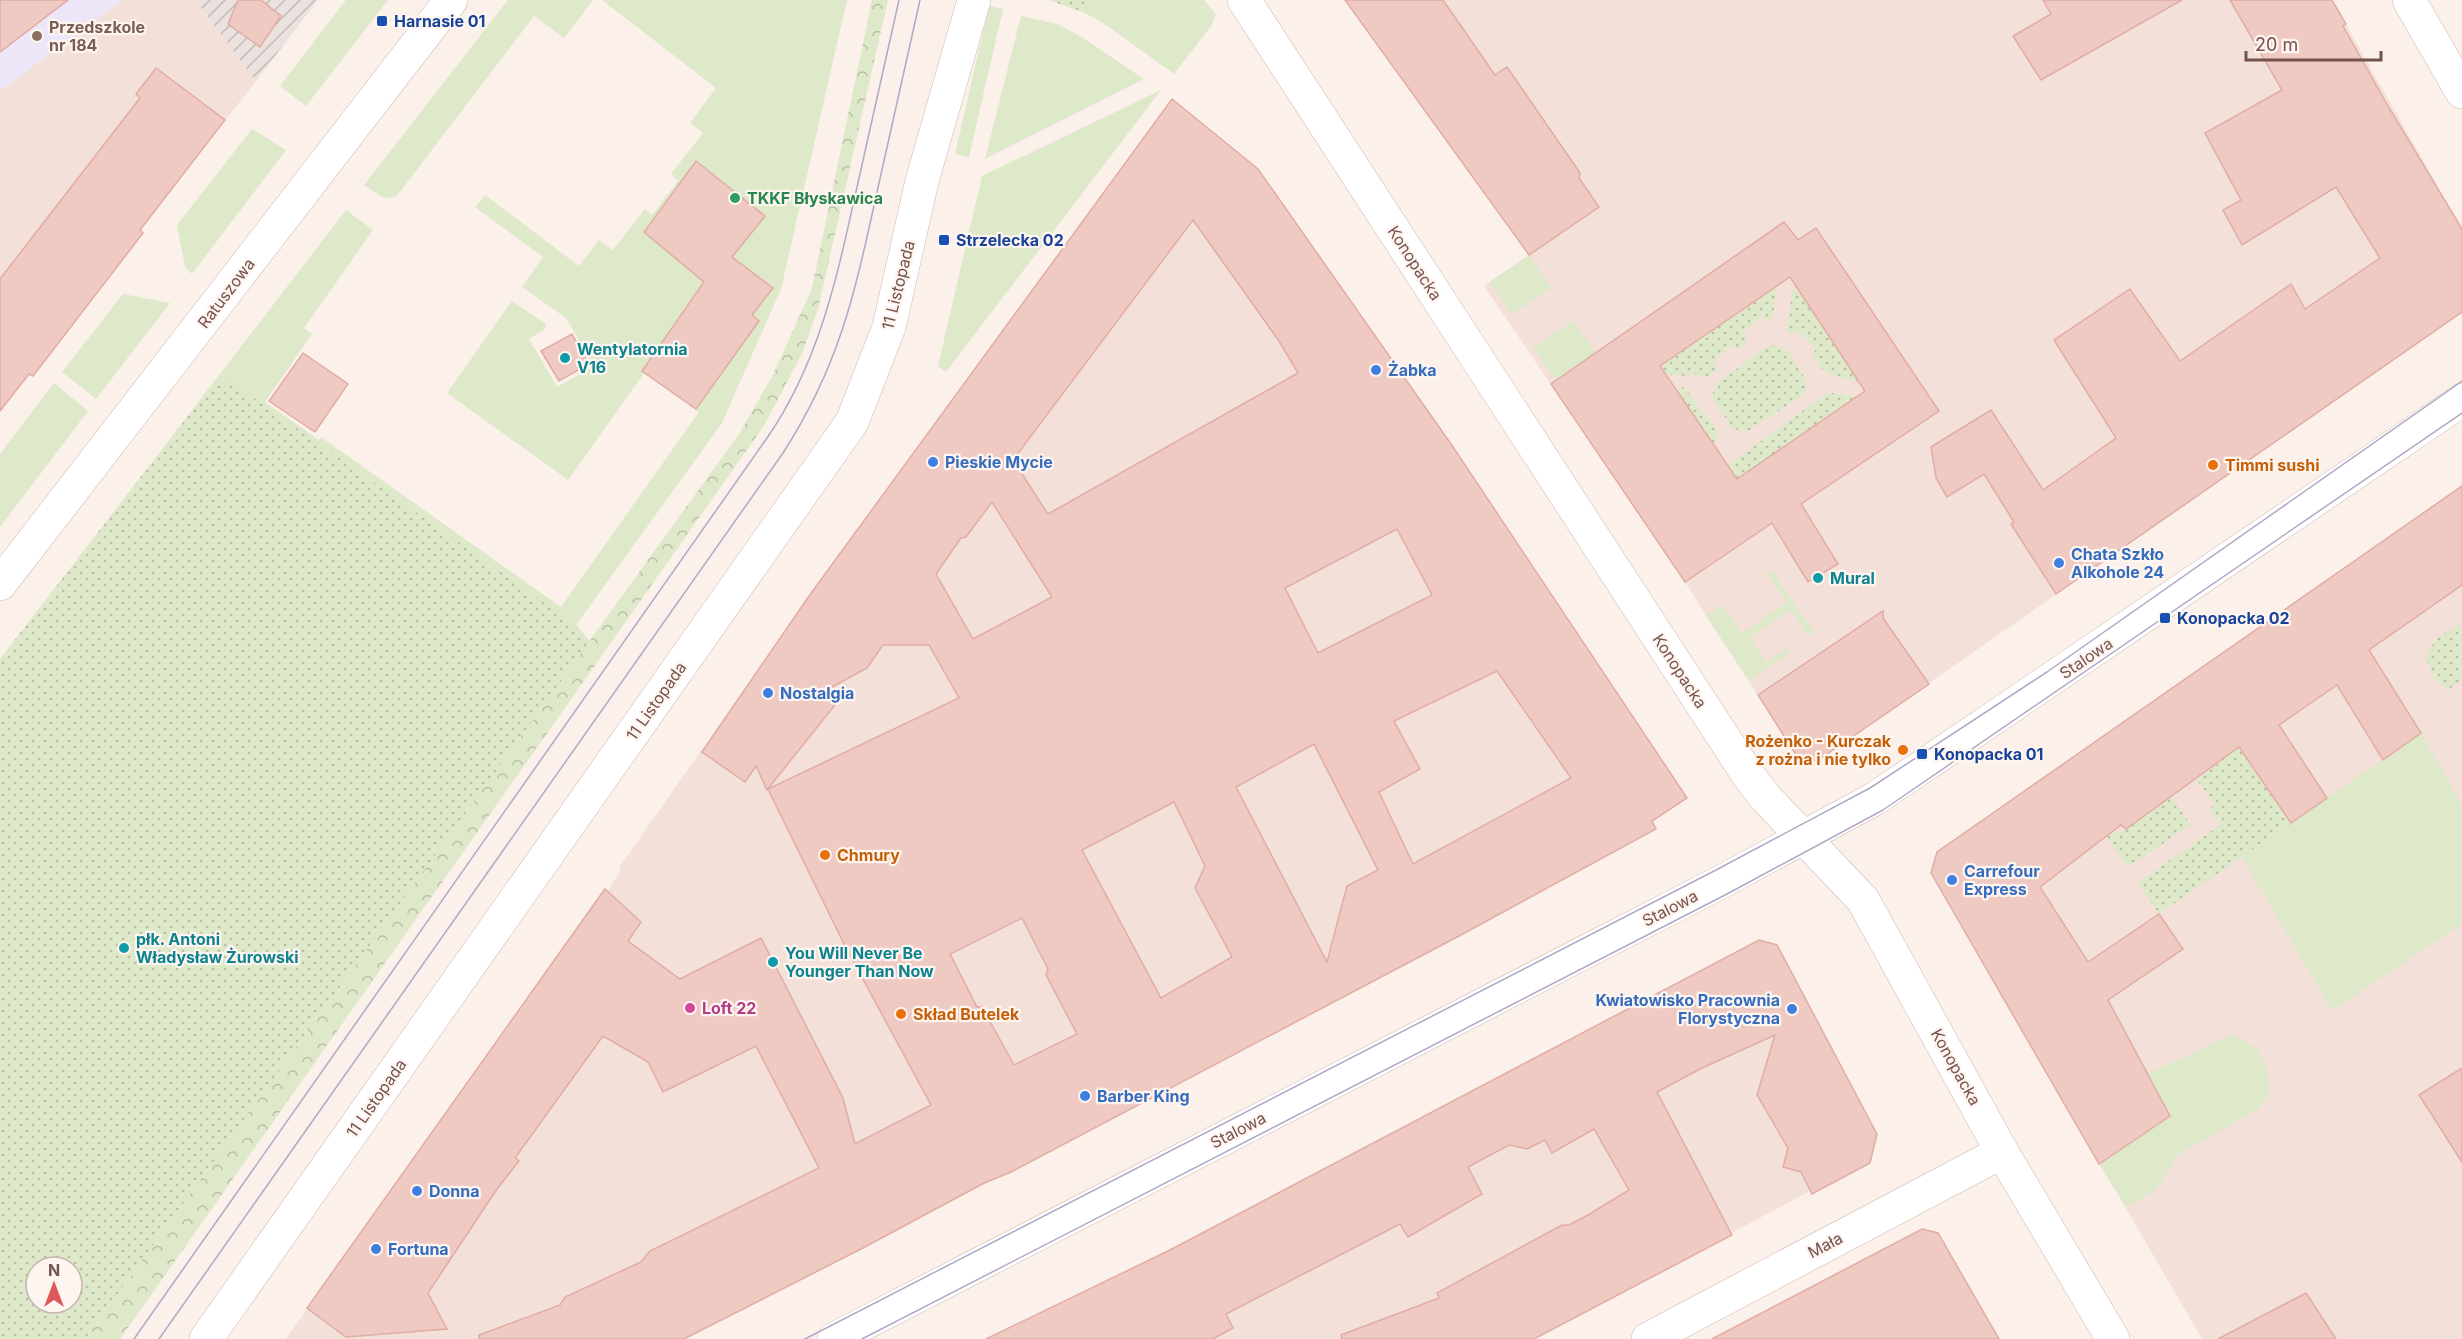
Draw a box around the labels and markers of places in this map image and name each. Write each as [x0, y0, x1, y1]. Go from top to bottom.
place label: Harnasie 01 [394, 11, 485, 31]
marker: Harnasie 01 [375, 14, 389, 28]
place label: Przedszkole nr 184 [49, 17, 145, 55]
marker: Przedszkole nr 184 [30, 29, 44, 43]
place label: TKKF Błyskawica [747, 188, 883, 208]
marker: TKKF Błyskawica [728, 191, 742, 205]
place label: Strzelecka 02 [956, 230, 1064, 250]
marker: Strzelecka 02 [937, 233, 951, 247]
place label: Wentylatornia V16 [577, 339, 688, 377]
marker: Wentylatornia V16 [558, 351, 572, 365]
place label: Żabka [1388, 360, 1437, 380]
marker: Żabka [1369, 363, 1383, 377]
place label: Pieskie Mycie [945, 452, 1053, 472]
marker: Pieskie Mycie [926, 455, 940, 469]
place label: Timmi sushi [2225, 455, 2320, 475]
marker: Timmi sushi [2206, 458, 2220, 472]
place label: Chata Szkło Alkohole 24 [2071, 544, 2164, 582]
marker: Chata Szkło Alkohole 24 [2052, 556, 2066, 570]
place label: Mural [1830, 568, 1875, 588]
marker: Mural [1811, 571, 1825, 585]
place label: Konopacka 02 [2177, 608, 2290, 628]
marker: Konopacka 02 [2158, 611, 2172, 625]
place label: Nostalgia [780, 683, 854, 703]
marker: Nostalgia [761, 686, 775, 700]
place label: Rożenko - Kurczak z rożna i nie tylko [1745, 731, 1892, 769]
marker: Rożenko - Kurczak z rożna i nie tylko [1896, 743, 1910, 757]
place label: Konopacka 01 [1934, 744, 2043, 764]
marker: Konopacka 01 [1915, 747, 1929, 761]
place label: Chmury [837, 845, 900, 865]
marker: Chmury [818, 848, 832, 862]
place label: Carrefour Express [1964, 861, 2040, 899]
marker: Carrefour Express [1945, 873, 1959, 887]
place label: płk. Antoni Władysław Żurowski [136, 929, 299, 967]
marker: płk. Antoni Władysław Żurowski [117, 941, 131, 955]
place label: You Will Never Be Younger Than Now [785, 943, 934, 981]
marker: You Will Never Be Younger Than Now [766, 955, 780, 969]
place label: Kwiatowisko Pracownia Florystyczna [1595, 990, 1780, 1028]
place label: Loft 22 [702, 998, 756, 1018]
marker: Loft 22 [683, 1001, 697, 1015]
marker: Kwiatowisko Pracownia Florystyczna [1785, 1002, 1799, 1016]
place label: Skład Butelek [913, 1004, 1020, 1024]
marker: Skład Butelek [894, 1007, 908, 1021]
place label: Barber King [1097, 1086, 1190, 1106]
marker: Barber King [1078, 1089, 1092, 1103]
place label: Donna [429, 1181, 480, 1201]
marker: Donna [410, 1184, 424, 1198]
place label: Fortuna [388, 1239, 449, 1259]
marker: Fortuna [369, 1242, 383, 1256]

